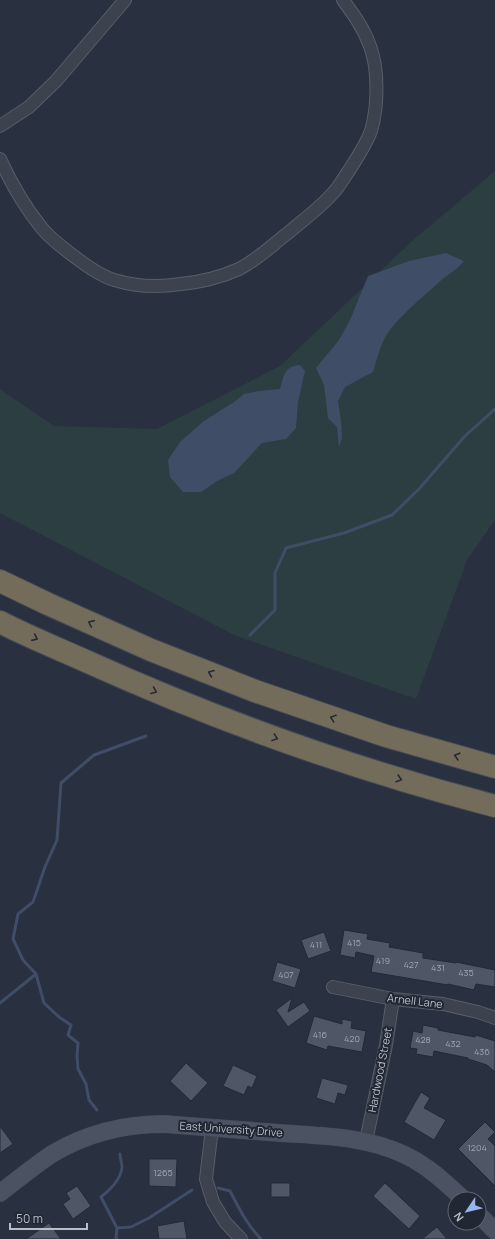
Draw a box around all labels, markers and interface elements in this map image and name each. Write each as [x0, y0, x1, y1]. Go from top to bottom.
one-way arrow [88, 620, 96, 628]
one-way arrow [32, 634, 39, 642]
one-way arrow [208, 670, 215, 678]
one-way arrow [150, 686, 158, 694]
one-way arrow [330, 714, 337, 723]
one-way arrow [272, 733, 279, 741]
one-way arrow [454, 752, 461, 761]
one-way arrow [395, 774, 402, 783]
house number: 415 [347, 936, 361, 949]
house number: 411 [310, 938, 322, 951]
house number: 419 [376, 954, 390, 967]
house number: 427 [404, 958, 419, 971]
house number: 431 [431, 961, 445, 974]
house number: 435 [458, 966, 474, 979]
house number: 407 [278, 968, 294, 981]
street label: Arnell Lane [386, 990, 444, 1011]
street label: Hardwood Street [364, 1026, 395, 1114]
house number: 416 [313, 1028, 328, 1041]
house number: 420 [344, 1032, 360, 1045]
house number: 428 [415, 1033, 431, 1046]
house number: 432 [445, 1037, 461, 1050]
house number: 436 [474, 1045, 490, 1058]
street label: East University Drive [179, 1117, 284, 1140]
house number: 1204 [467, 1141, 487, 1154]
house number: 1265 [153, 1166, 173, 1179]
north arrow [447, 1191, 487, 1231]
scale bar [10, 1205, 87, 1231]
text: N [450, 1209, 467, 1225]
text: 50 m [16, 1210, 43, 1227]

